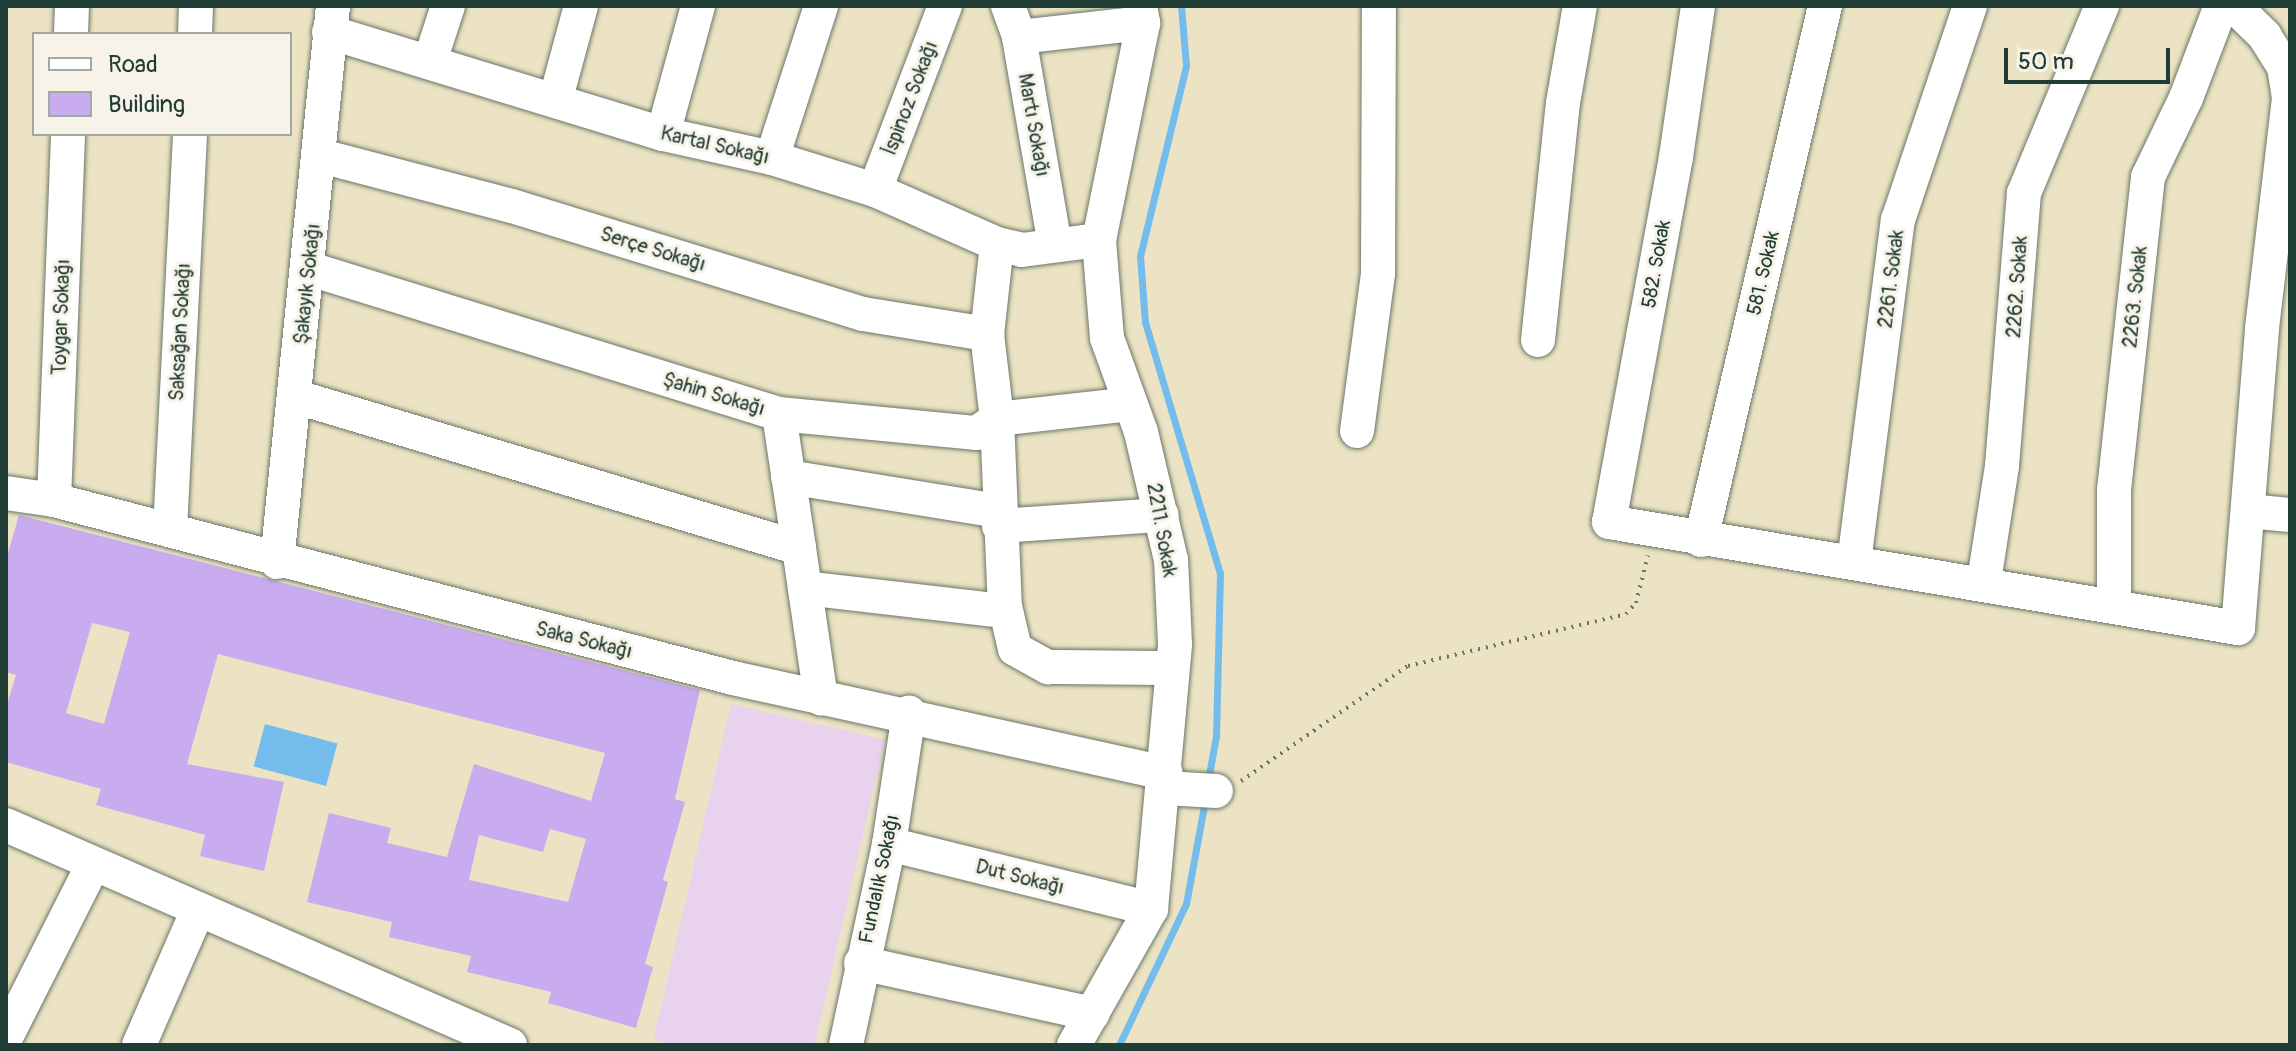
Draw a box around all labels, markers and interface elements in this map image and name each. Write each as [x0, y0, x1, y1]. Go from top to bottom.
legend [32, 32, 292, 136]
scale bar [2008, 32, 2174, 82]
street label: İspinoz Sokağı [877, 37, 943, 159]
text: 50 m [2018, 47, 2074, 76]
text: Road [108, 50, 158, 79]
street label: Martı Sokağı [1013, 71, 1055, 179]
text: Building [108, 90, 185, 119]
street label: Kartal Sokağı [658, 121, 772, 169]
street label: 582. Sokak [1636, 218, 1676, 310]
street label: Şakayık Sokağı [289, 222, 325, 346]
street label: Serçe Sokağı [597, 222, 709, 276]
street label: 581. Sokak [1742, 228, 1784, 318]
street label: 2261. Sokak [1873, 228, 1909, 330]
street label: 2262. Sokak [2001, 235, 2033, 339]
street label: 2263. Sokak [2118, 245, 2152, 349]
street label: Toygar Sokağı [47, 259, 75, 375]
street label: Saksağan Sokağı [164, 262, 196, 402]
street label: Şahin Sokağı [660, 367, 768, 421]
street label: 2211. Sokak [1142, 481, 1182, 579]
street label: Saka Sokağı [533, 616, 635, 664]
street label: Fundalık Sokağı [854, 812, 904, 946]
street label: Dut Sokağı [973, 854, 1067, 900]

